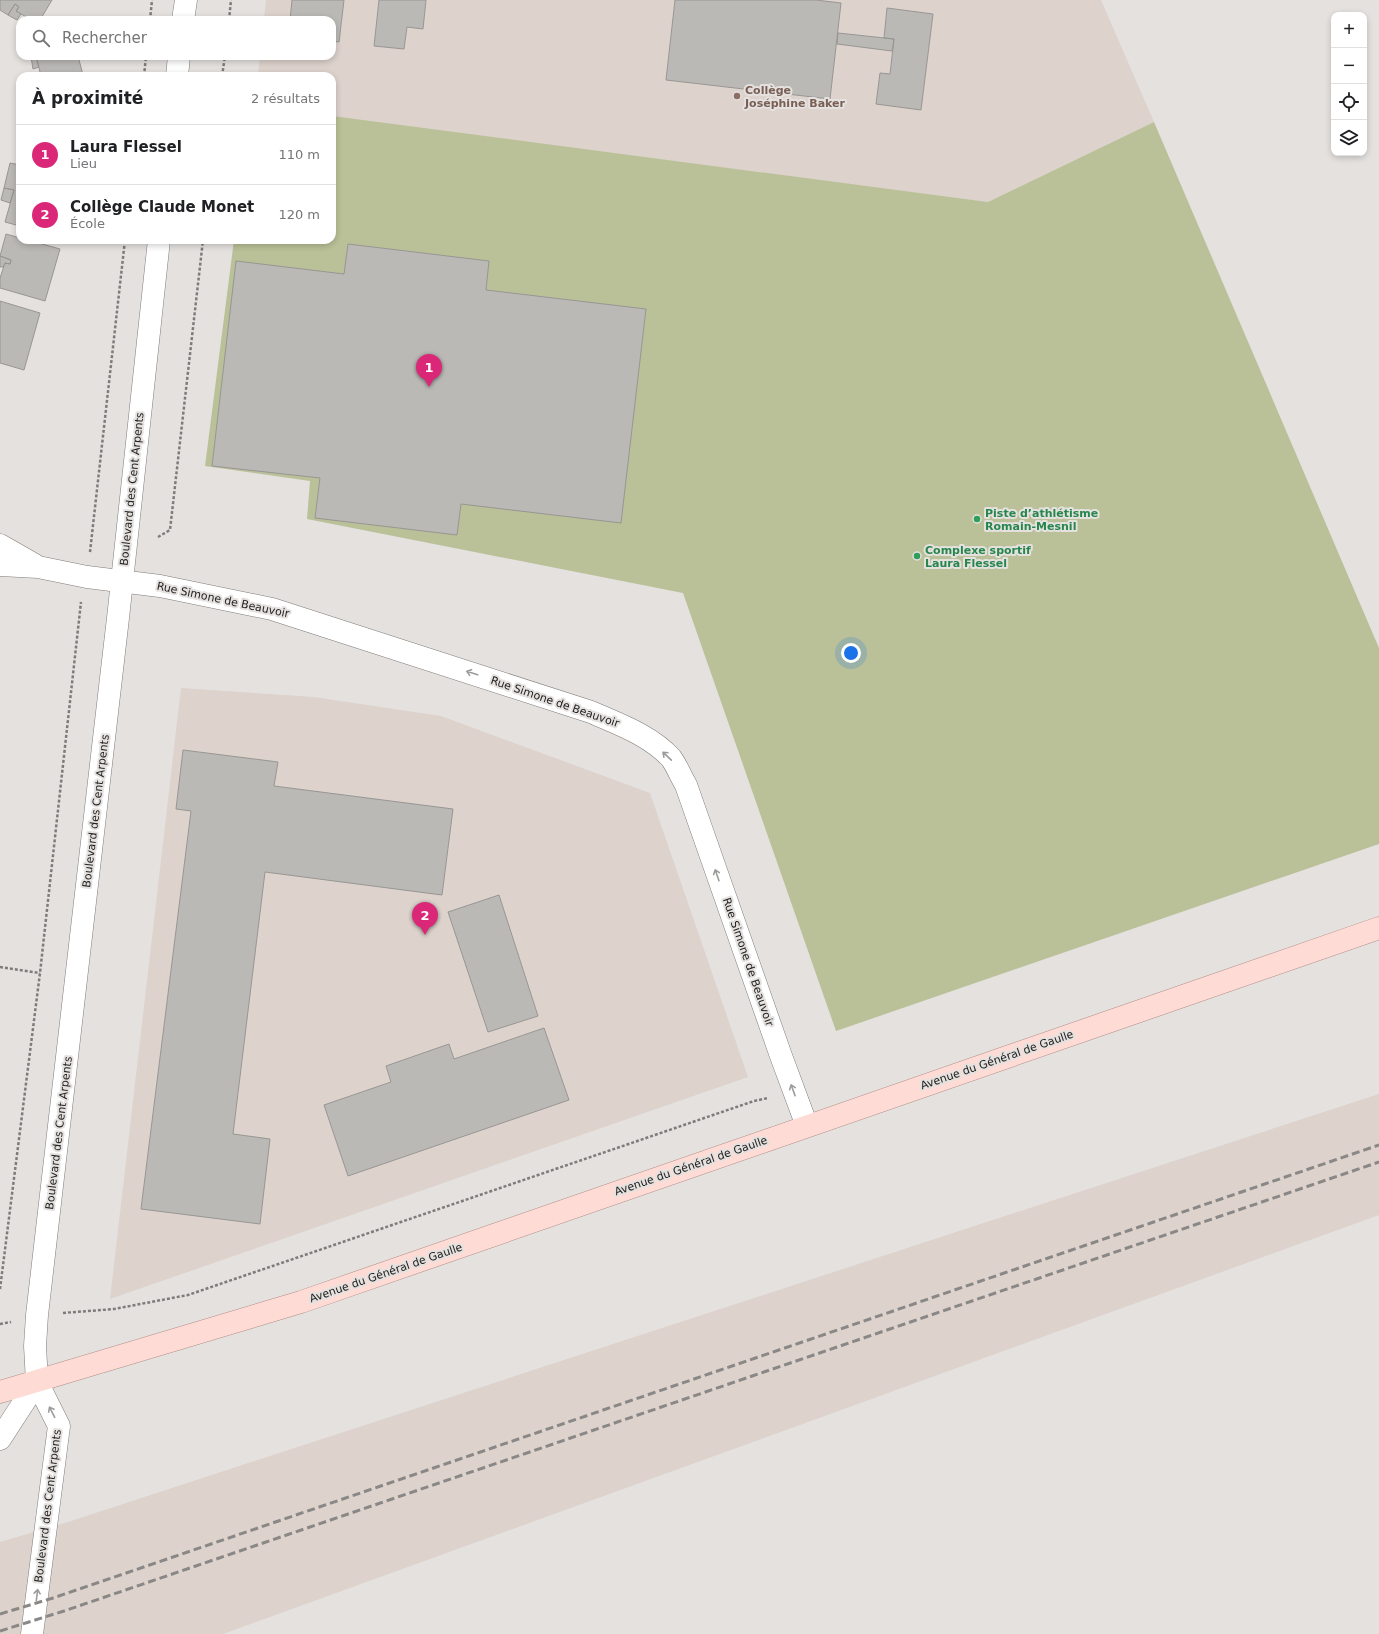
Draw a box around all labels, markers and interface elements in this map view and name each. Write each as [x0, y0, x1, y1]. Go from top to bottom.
map controls [1331, 12, 1367, 156]
button: + [1331, 12, 1367, 48]
search box [16, 16, 336, 60]
icon: search [30, 27, 52, 49]
text: Rechercher [62, 29, 147, 47]
button: − [1331, 48, 1367, 84]
place label: Collège Joséphine Baker [744, 84, 846, 110]
button: locate [1331, 84, 1367, 120]
text: À proximité [32, 88, 143, 108]
text: 2 résultats [251, 91, 320, 106]
marker: Collège Joséphine Baker [732, 91, 742, 101]
button: layers [1331, 120, 1367, 156]
text: Laura Flessel [70, 138, 182, 156]
text: 1 [40, 147, 50, 162]
text: 110 m [278, 147, 320, 162]
text: Lieu [70, 156, 97, 171]
text: Collège Claude Monet [70, 198, 254, 216]
text: 2 [40, 207, 50, 222]
text: 120 m [278, 207, 320, 222]
text: École [70, 216, 105, 231]
pin: 1 [416, 354, 442, 387]
street label: Boulevard des Cent Arpents [117, 411, 147, 566]
place label: Piste d’athlétisme Romain-Mesnil [985, 507, 1098, 533]
marker: Piste d’athlétisme Romain-Mesnil [972, 514, 982, 524]
place label: Complexe sportif Laura Flessel [925, 544, 1031, 570]
marker: Complexe sportif Laura Flessel [912, 551, 922, 561]
street label: Rue Simone de Beauvoir [156, 580, 291, 621]
your location [841, 643, 861, 663]
one-way arrow [465, 669, 478, 676]
street label: Rue Simone de Beauvoir [489, 674, 621, 730]
street label: Boulevard des Cent Arpents [80, 733, 112, 888]
one-way arrow [662, 751, 672, 761]
one-way arrow [713, 869, 721, 881]
street label: Rue Simone de Beauvoir [720, 896, 776, 1028]
pin: 2 [412, 902, 438, 935]
street label: Avenue du Général de Gaulle [919, 1028, 1075, 1092]
street label: Boulevard des Cent Arpents [43, 1055, 75, 1210]
one-way arrow [789, 1084, 797, 1096]
street label: Avenue du Général de Gaulle [613, 1134, 769, 1198]
street label: Avenue du Général de Gaulle [308, 1241, 464, 1305]
one-way arrow [48, 1406, 55, 1418]
street label: Boulevard des Cent Arpents [32, 1428, 64, 1583]
one-way arrow [33, 1589, 41, 1602]

